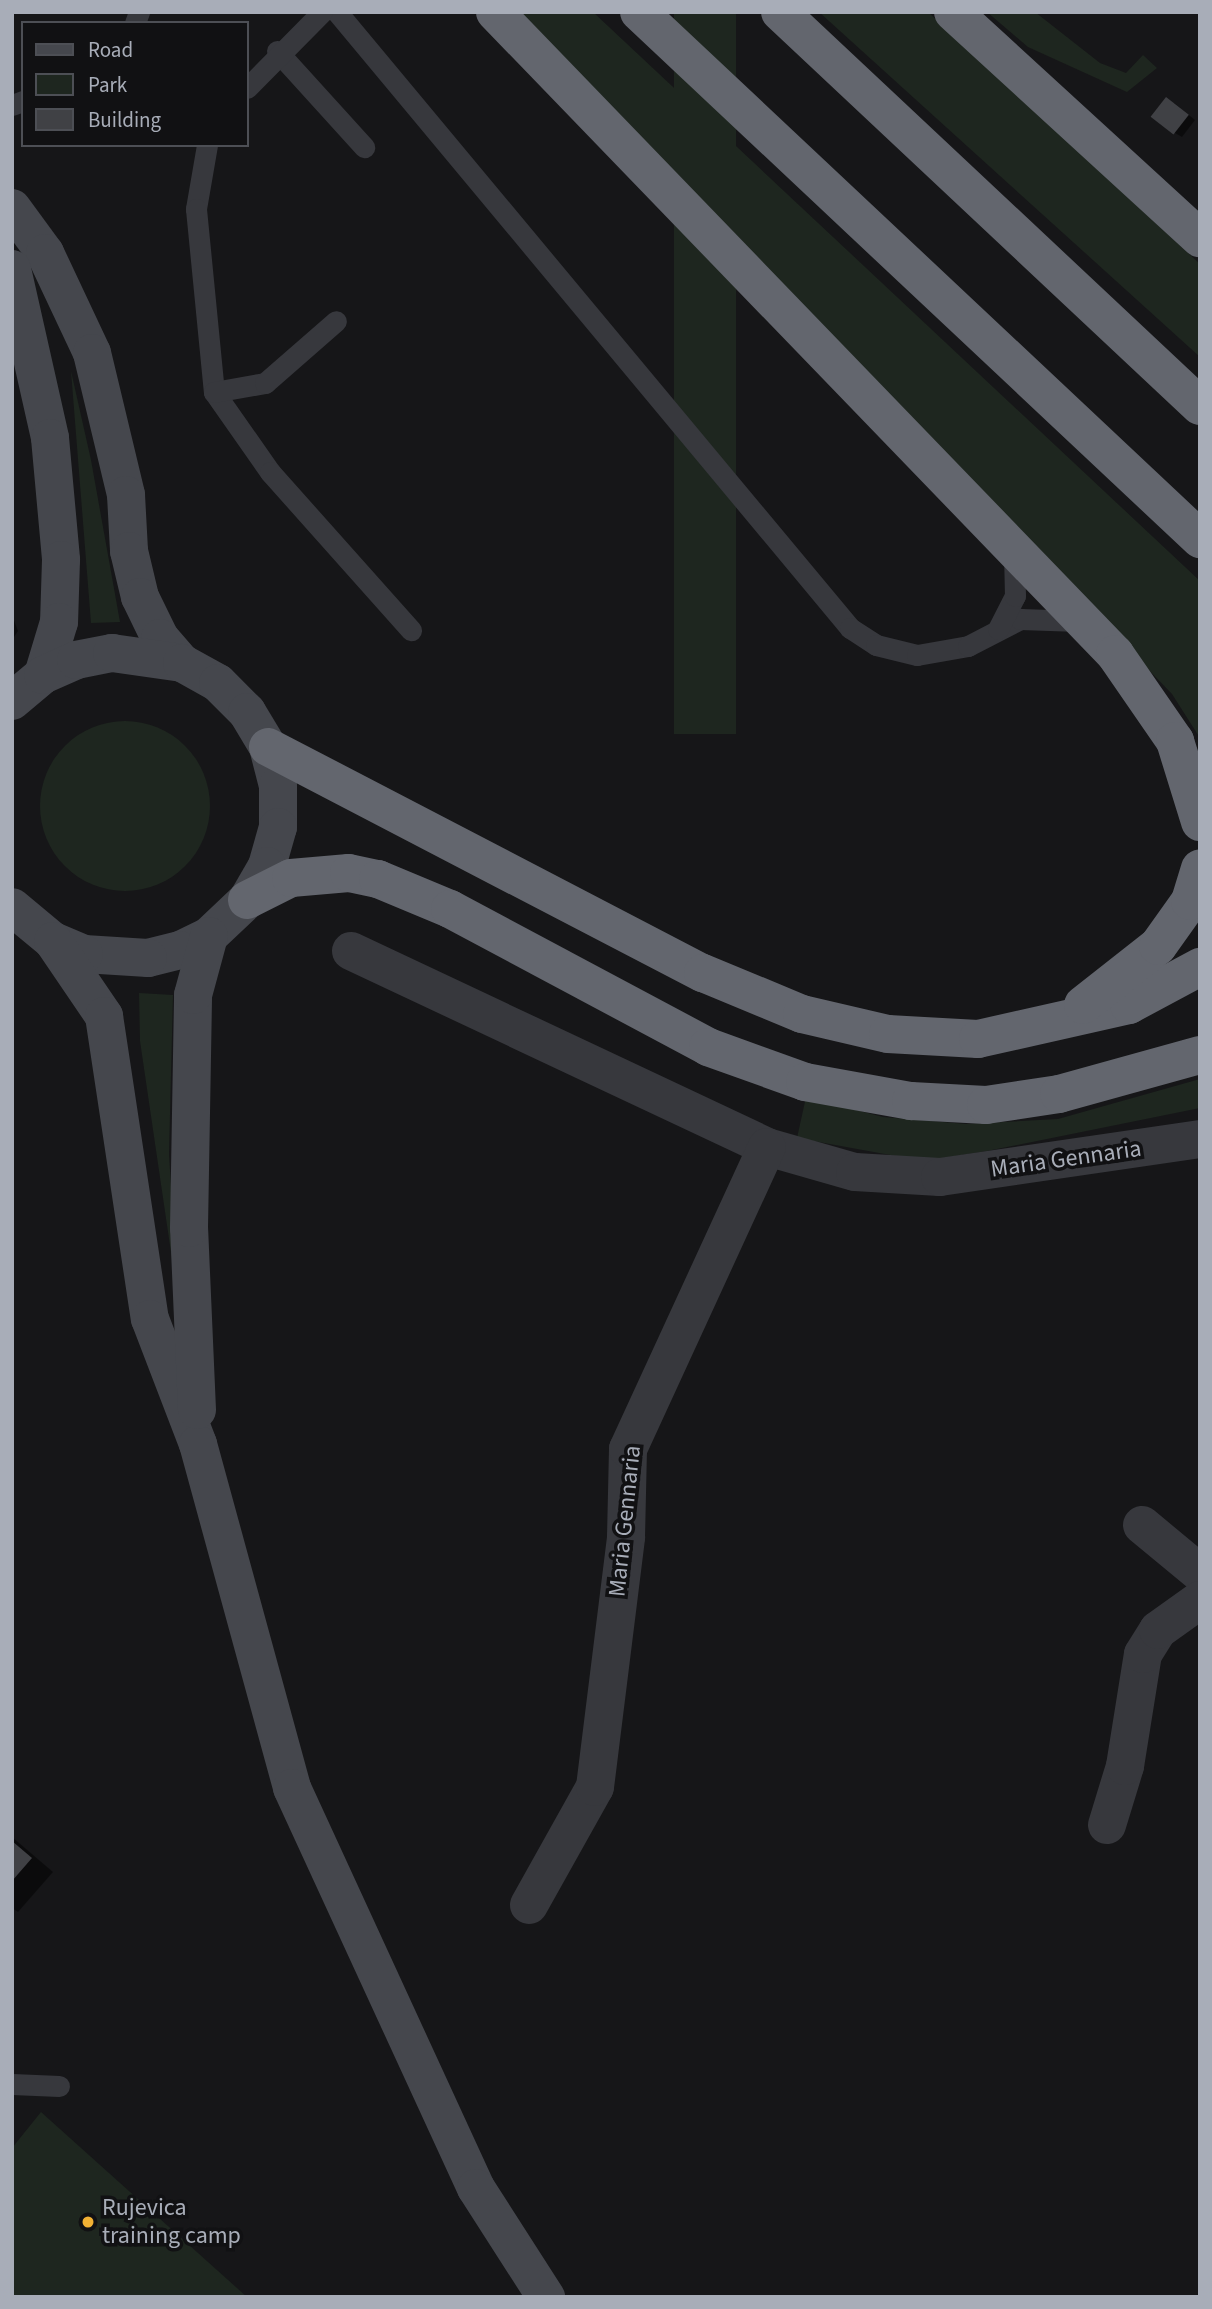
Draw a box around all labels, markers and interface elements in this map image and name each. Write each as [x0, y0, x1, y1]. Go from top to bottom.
legend [21, 21, 248, 147]
text: Road [88, 35, 133, 65]
text: Park [88, 70, 127, 100]
text: Building [88, 105, 161, 135]
street label: Maria Gennaria [989, 1134, 1143, 1184]
street label: Maria Gennaria [603, 1444, 647, 1598]
place label: Rujevica training camp [102, 2194, 241, 2250]
marker: Rujevica training camp [80, 2214, 96, 2230]

